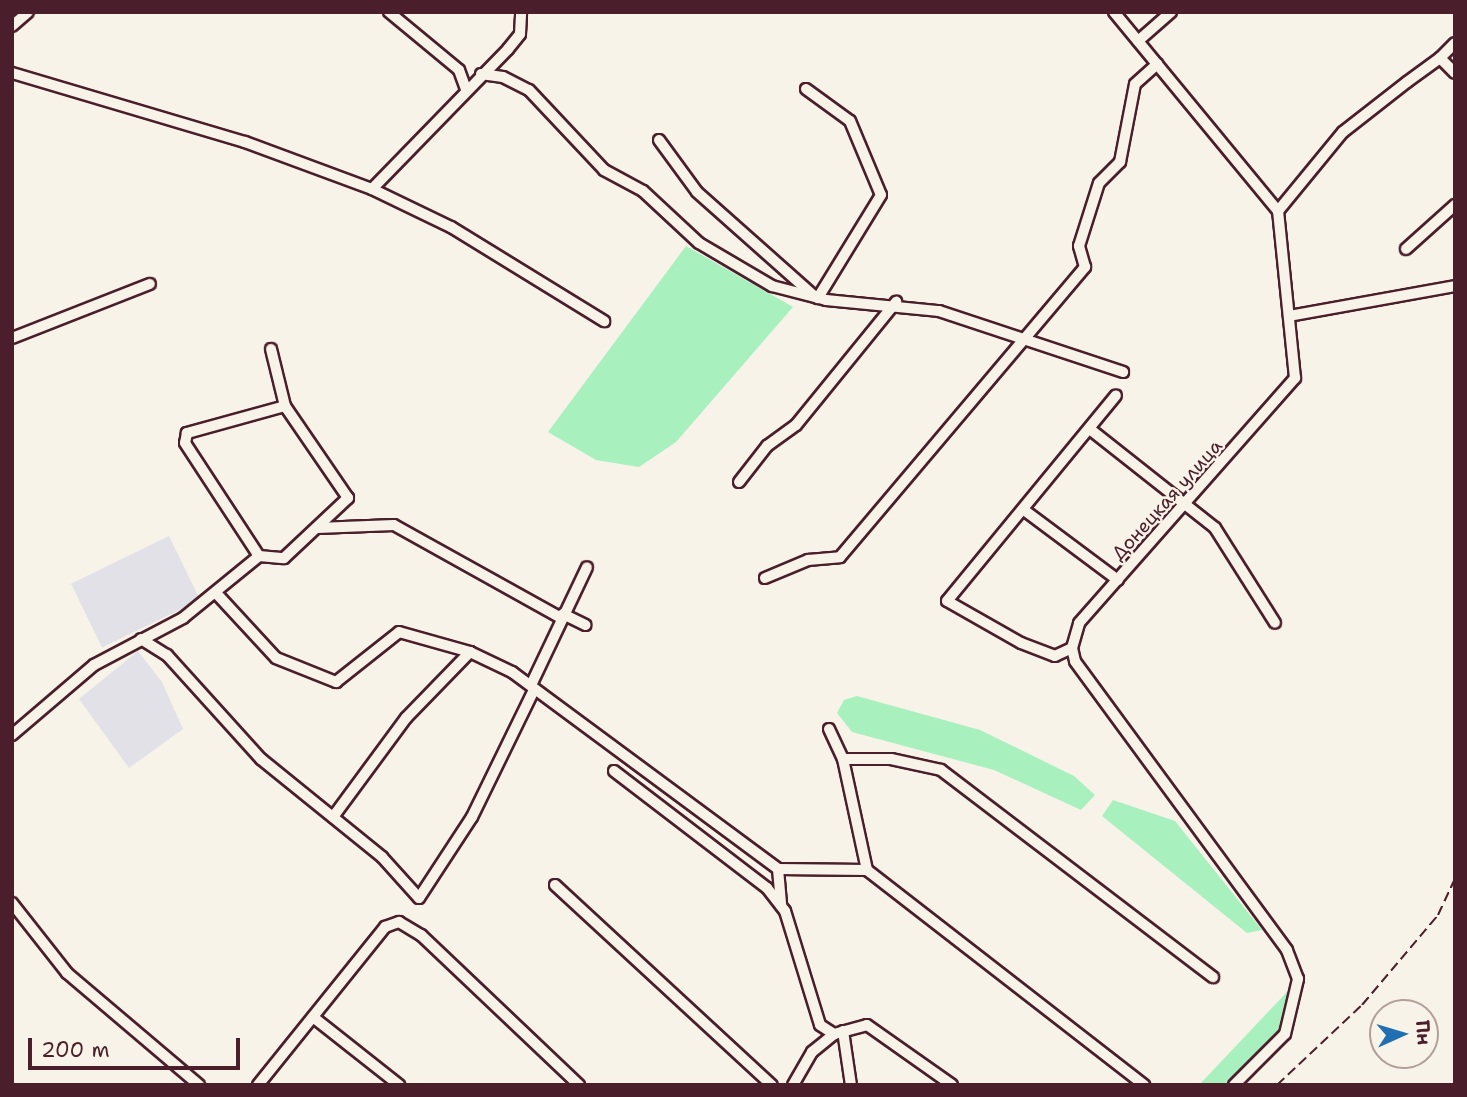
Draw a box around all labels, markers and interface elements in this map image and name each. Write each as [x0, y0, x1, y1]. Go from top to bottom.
street label: Донецкая улица [1107, 435, 1227, 565]
north arrow [1369, 999, 1439, 1069]
text: Пн [1410, 1019, 1437, 1046]
scale bar [32, 1024, 243, 1068]
text: 200 m [41, 1036, 110, 1064]

